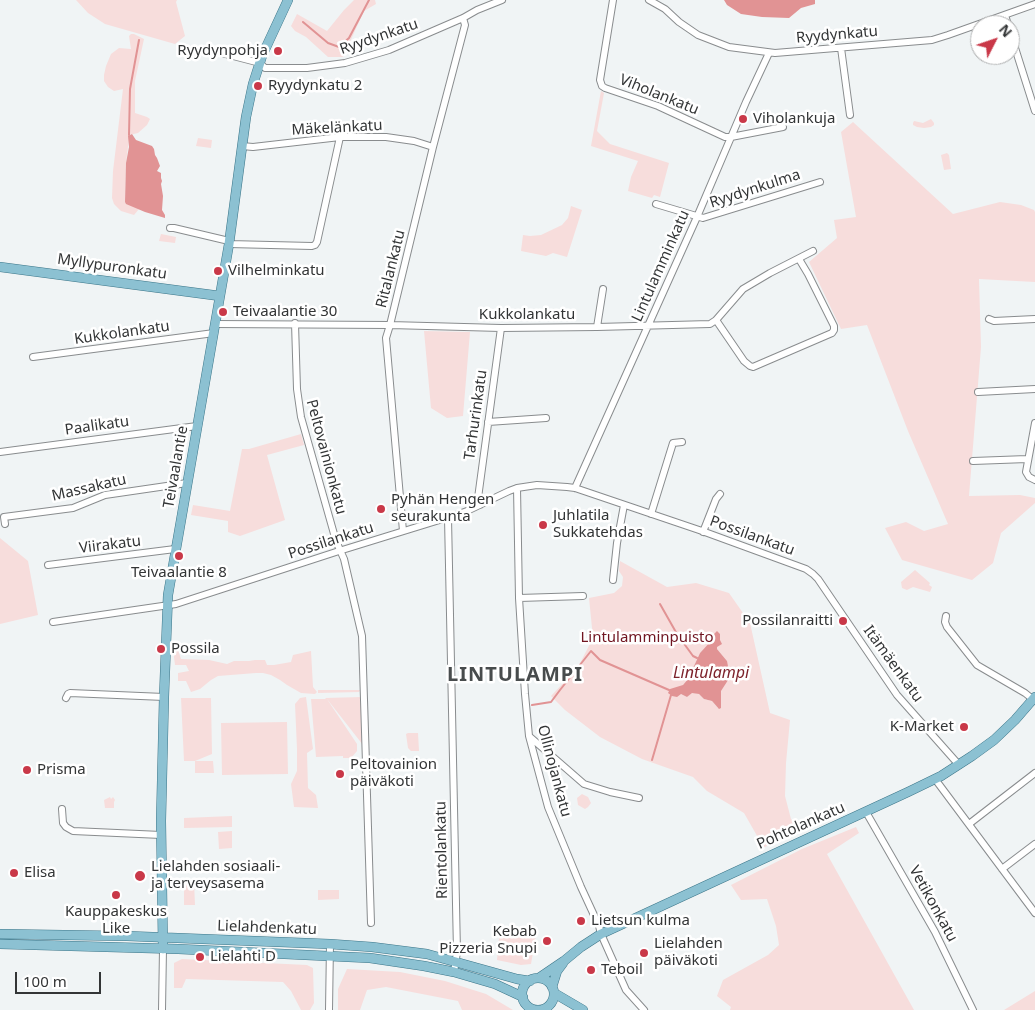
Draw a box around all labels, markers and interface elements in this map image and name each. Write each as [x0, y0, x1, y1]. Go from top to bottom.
street label: Ryydynkatu [337, 15, 421, 59]
north arrow [970, 15, 1020, 65]
text: N [995, 20, 1017, 41]
street label: Ryydynkatu [795, 22, 879, 48]
place label: Ryydynpohja [177, 42, 268, 60]
marker: Ryydynpohja [272, 45, 284, 57]
street label: Viholankatu [617, 71, 701, 119]
place label: Ryydynkatu 2 [268, 77, 362, 95]
marker: Ryydynkatu 2 [252, 80, 264, 92]
place label: Viholankuja [753, 110, 835, 128]
marker: Viholankuja [737, 113, 749, 125]
street label: Mäkelänkatu [291, 117, 383, 139]
street label: Ryydynkulma [707, 166, 803, 212]
street label: Lintulamminkatu [628, 207, 694, 325]
street label: Ritalankatu [373, 228, 409, 310]
street label: Myllypuronkatu [56, 250, 168, 284]
place label: Vilhelminkatu [228, 262, 325, 280]
marker: Vilhelminkatu [212, 265, 224, 277]
place label: Teivaalantie 30 [233, 303, 337, 321]
marker: Teivaalantie 30 [217, 306, 229, 318]
street label: Kukkolankatu [479, 306, 575, 324]
street label: Kukkolankatu [73, 317, 171, 349]
street label: Tarhurinkatu [461, 369, 491, 461]
street label: Peltovainionkatu [302, 398, 350, 516]
street label: Paalikatu [64, 413, 130, 439]
street label: Teivaalantie [160, 424, 192, 510]
street label: Massakatu [50, 471, 128, 505]
place label: Pyhän Hengen seurakunta [391, 491, 494, 526]
marker: Pyhän Hengen seurakunta [375, 503, 387, 515]
place label: Juhlatila Sukkatehdas [553, 507, 643, 542]
street label: Possilankatu [707, 512, 797, 560]
street label: Possilankatu [286, 519, 376, 563]
marker: Juhlatila Sukkatehdas [537, 519, 549, 531]
street label: Viirakatu [78, 532, 142, 558]
marker: Teivaalantie 8 [173, 550, 185, 562]
place label: Teivaalantie 8 [131, 564, 227, 582]
place label: Possilanraitti [742, 612, 833, 630]
marker: Possilanraitti [837, 615, 849, 627]
street label: Itämäenkatu [859, 622, 927, 706]
park label: Lintulamminpuisto [580, 629, 714, 647]
place label: Possila [171, 640, 220, 658]
marker: Possila [155, 643, 167, 655]
district label: LINTULAMPI [446, 663, 584, 687]
water label: Lintulampi [673, 663, 749, 683]
place label: K-Market [890, 718, 954, 736]
marker: K-Market [958, 721, 970, 733]
street label: Ollinojankatu [533, 723, 575, 819]
place label: Peltovainion päiväkoti [350, 756, 437, 791]
place label: Prisma [37, 761, 86, 779]
marker: Prisma [21, 764, 33, 776]
marker: Peltovainion päiväkoti [334, 768, 346, 780]
street label: Pohtolankatu [754, 799, 848, 853]
street label: Rientolankatu [432, 801, 452, 899]
place label: Lielahden sosiaali- ja terveysasema [151, 858, 280, 893]
street label: Vetikonkatu [905, 863, 961, 945]
place label: Elisa [24, 864, 56, 882]
marker: Elisa [8, 867, 20, 879]
marker: Lielahden sosiaali- ja terveysasema [133, 869, 147, 883]
marker: Kauppakeskus Like [110, 889, 122, 901]
place label: Kauppakeskus Like [65, 903, 167, 938]
place label: Lietsun kulma [591, 912, 690, 930]
marker: Lietsun kulma [575, 915, 587, 927]
street label: Lielahdenkatu [217, 917, 317, 939]
place label: Kebab Pizzeria Snupi [439, 923, 537, 958]
marker: Kebab Pizzeria Snupi [541, 935, 553, 947]
place label: Lielahden päiväkoti [654, 935, 723, 970]
marker: Lielahden päiväkoti [638, 947, 650, 959]
place label: Lielahti D [210, 948, 276, 966]
marker: Lielahti D [194, 951, 206, 963]
place label: Teboil [601, 961, 643, 979]
scale bar [18, 962, 104, 994]
marker: Teboil [585, 964, 597, 976]
text: 100 m [23, 971, 67, 991]

